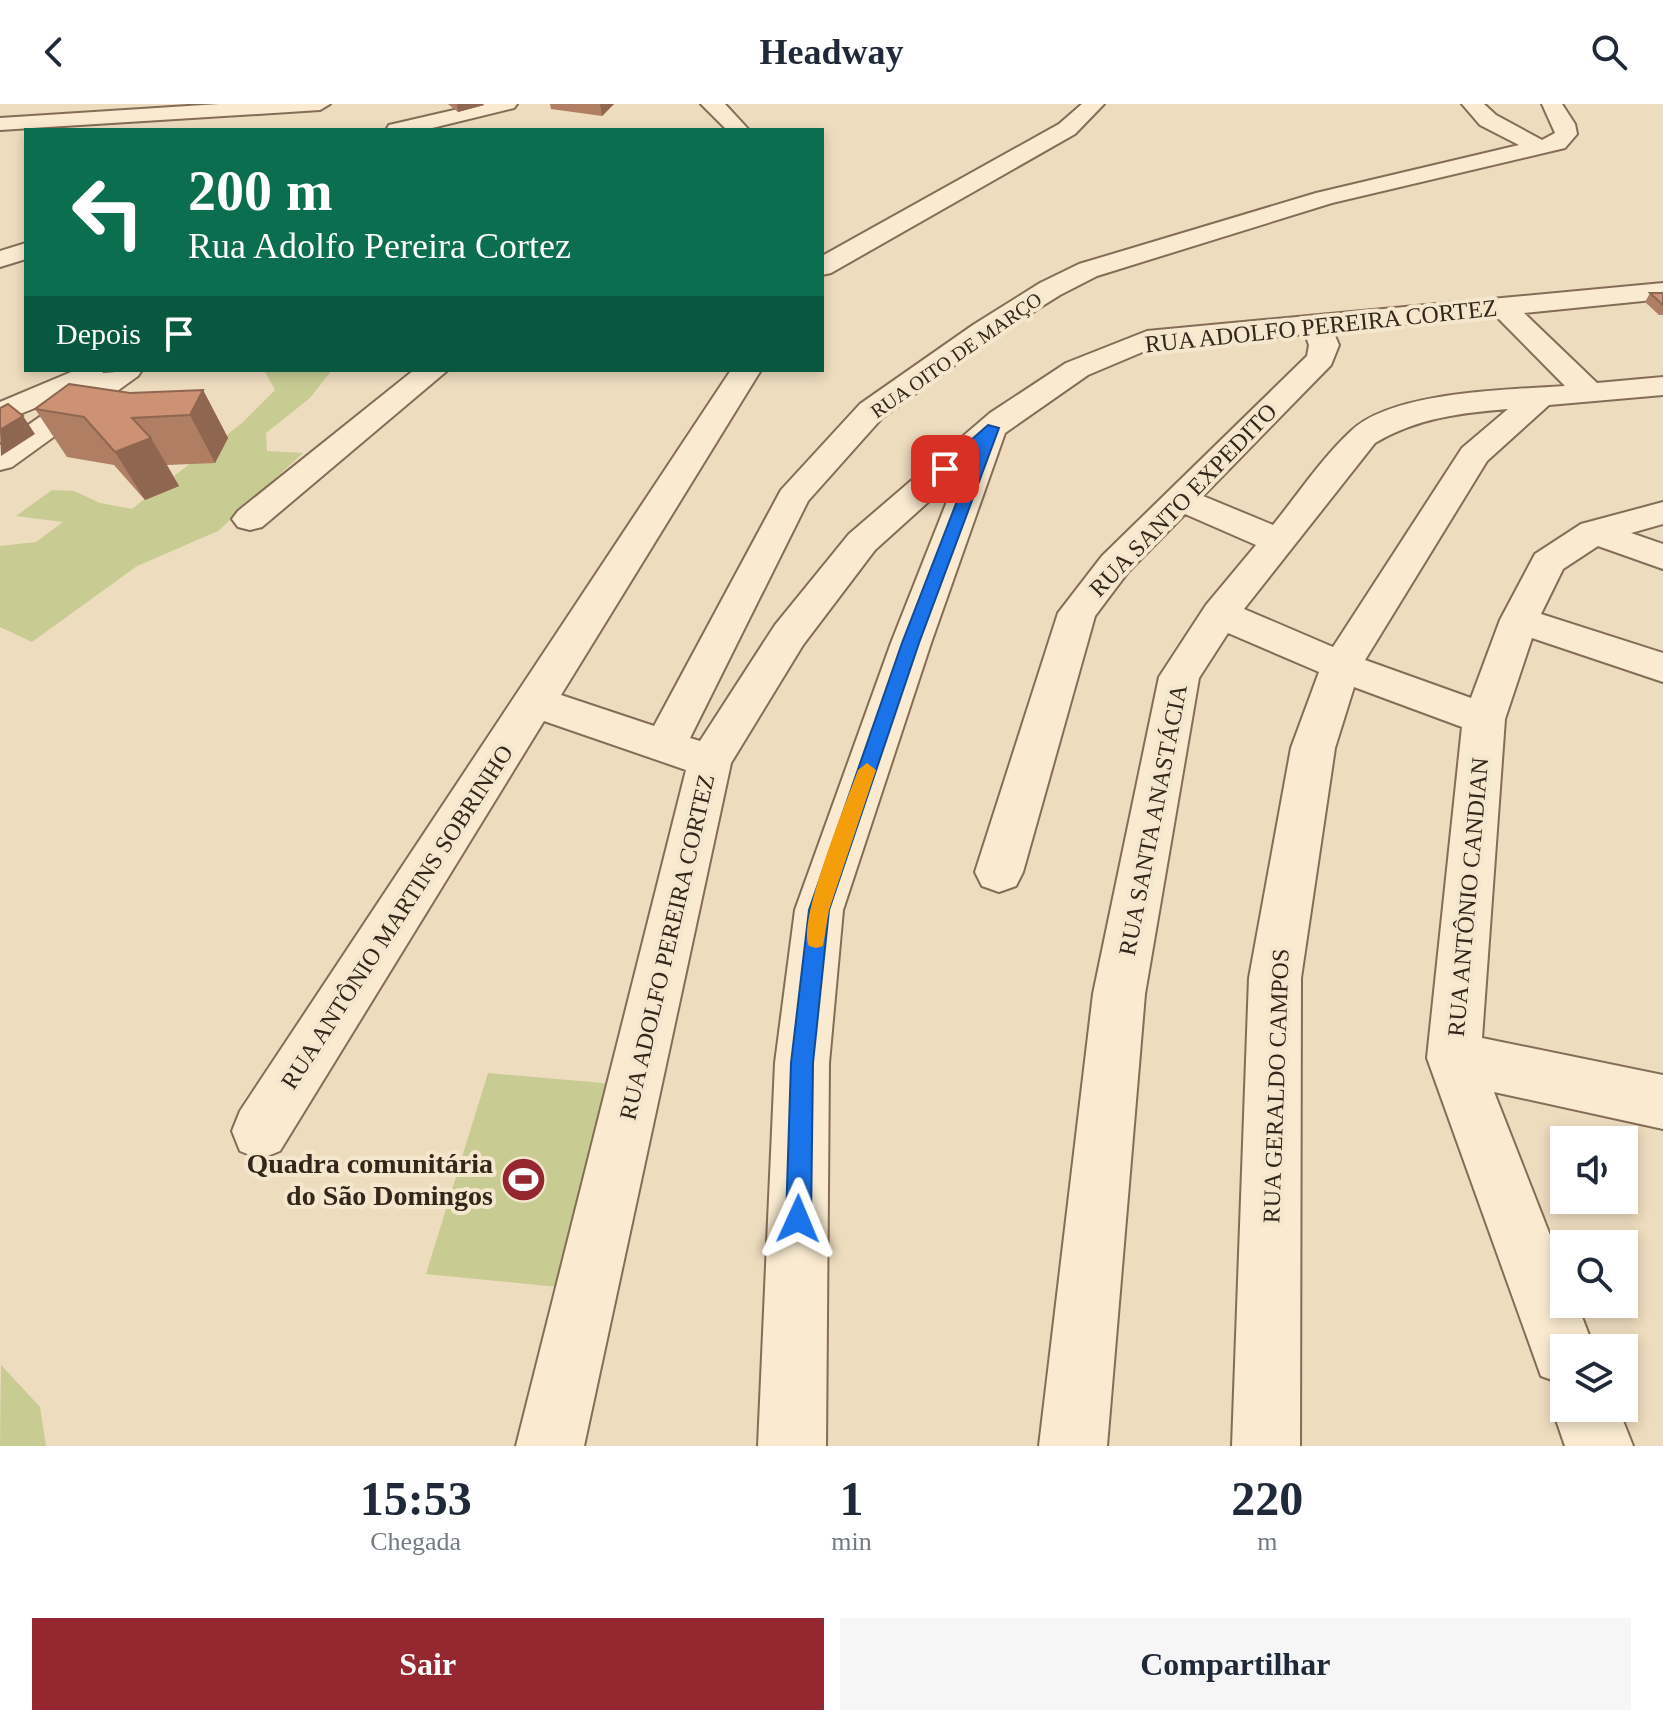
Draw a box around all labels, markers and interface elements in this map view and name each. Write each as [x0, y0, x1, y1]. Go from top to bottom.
icon: back [32, 30, 76, 74]
icon: search [1587, 30, 1631, 74]
text: Headway [760, 32, 904, 72]
icon: left [56, 160, 160, 264]
text: 200 m [188, 160, 333, 222]
text: Rua Adolfo Pereira Cortez [188, 226, 571, 266]
street label: RUA OITO DE MARÇO [866, 288, 1046, 423]
street label: RUA ADOLFO PEREIRA CORTEZ [1144, 295, 1498, 357]
icon: arrive [157, 312, 201, 356]
text: Depois [56, 317, 141, 350]
street label: RUA SANTO EXPEDITO [1084, 398, 1282, 602]
pin [911, 435, 979, 503]
icon: arrive [923, 447, 967, 491]
street label: RUA SANTA ANASTÁCIA [1114, 682, 1192, 958]
street label: RUA ANTÔNIO MARTINS SOBRINHO [276, 740, 518, 1094]
street label: RUA ANTÔNIO CANDIAN [1443, 756, 1493, 1038]
street label: RUA ADOLFO PEREIRA CORTEZ [615, 772, 719, 1122]
street label: RUA GERALDO CAMPOS [1258, 948, 1294, 1224]
map controls [1550, 1126, 1638, 1422]
button: sound [1550, 1126, 1638, 1214]
place label: Quadra comunitária do São Domingos [246, 1148, 493, 1211]
sports icon: Quadra comunitária do São Domingos [500, 1155, 548, 1203]
position arrow [756, 1177, 840, 1261]
button: search [1550, 1230, 1638, 1318]
button: layers [1550, 1334, 1638, 1422]
text: 15:53 [360, 1472, 472, 1525]
text: 1 [839, 1472, 863, 1525]
text: 220 [1231, 1472, 1303, 1525]
text: Chegada [370, 1527, 461, 1556]
text: min [831, 1527, 872, 1556]
text: m [1257, 1527, 1277, 1556]
button: Sair [32, 1618, 824, 1710]
button: Compartilhar [840, 1618, 1631, 1710]

